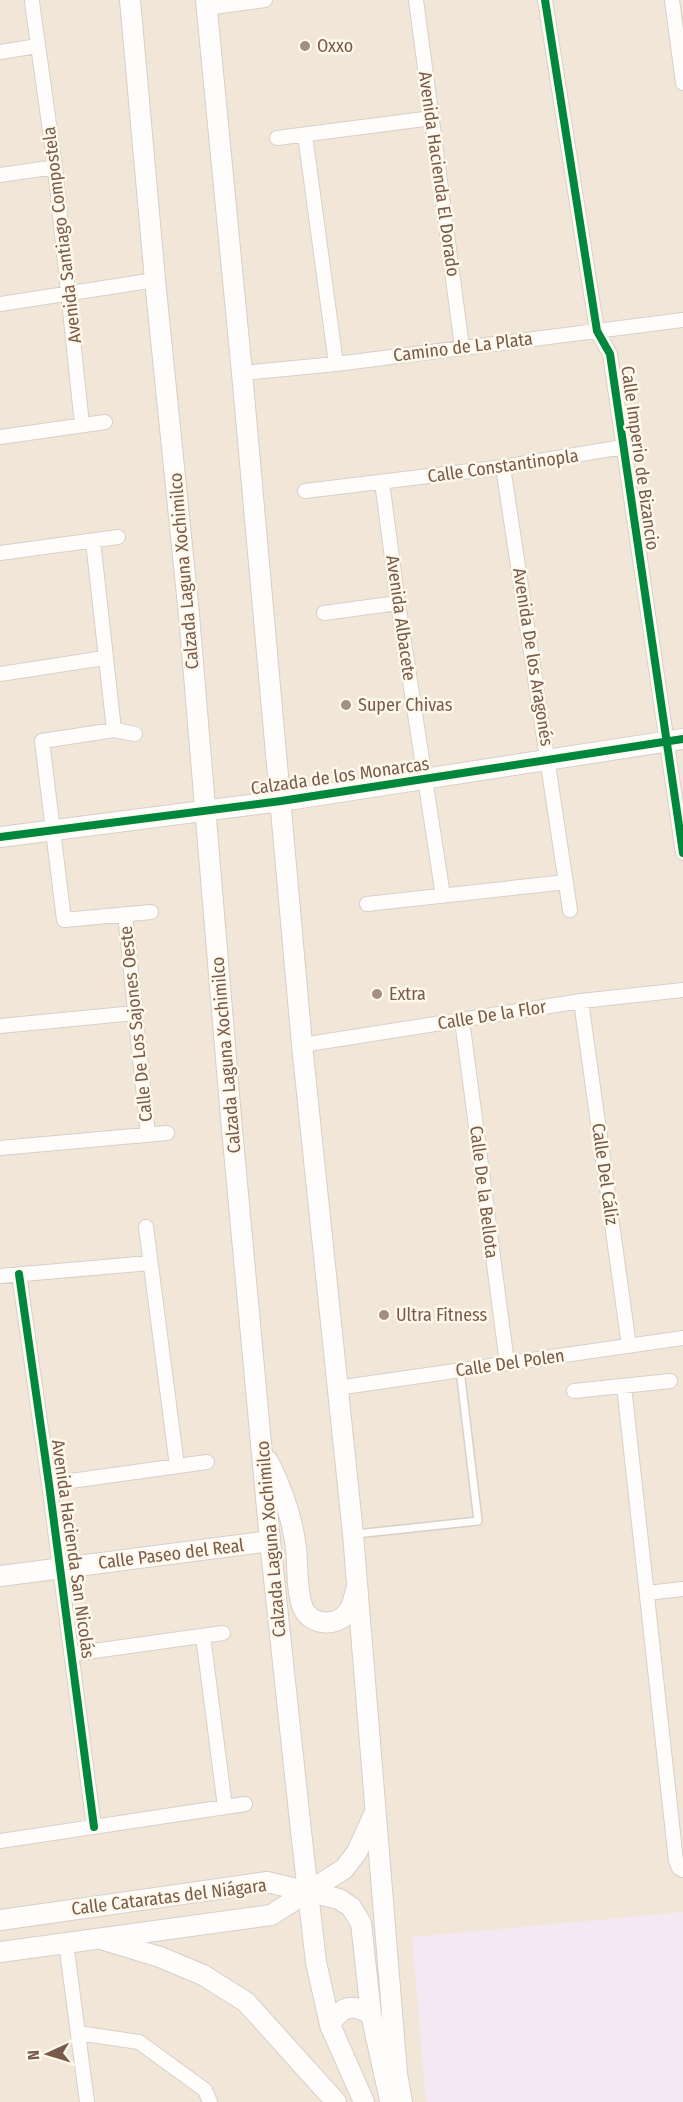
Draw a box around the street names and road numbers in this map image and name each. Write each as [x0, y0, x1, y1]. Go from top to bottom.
street label: Avenida Hacienda El Dorado [414, 70, 464, 278]
street label: Avenida Santiago Compostela [38, 125, 86, 345]
street label: Camino de La Plata [392, 328, 534, 366]
street label: Calle Imperio de Bizancio [616, 364, 664, 552]
street label: Calle Constantinopla [426, 445, 580, 487]
street label: Calzada Laguna Xochimilco [164, 472, 204, 670]
street label: Avenida Albacete [381, 554, 421, 682]
street label: Avenida De los Aragonés [508, 566, 558, 748]
street label: Calzada de los Monarcas [249, 753, 431, 799]
street label: Calle De Los Sajones Oeste [115, 925, 157, 1123]
street label: Calzada Laguna Xochimilco [206, 956, 246, 1154]
street label: Calle De la Flor [436, 995, 549, 1034]
street label: Calle Del Cáliz [587, 1122, 623, 1226]
street label: Calle De la Bellota [465, 1124, 503, 1260]
street label: Calle Del Polen [454, 1344, 566, 1382]
street label: Avenida Hacienda San Nicolás [47, 1438, 99, 1660]
street label: Calzada Laguna Xochimilco [251, 1440, 291, 1638]
street label: Calle Paseo del Real [97, 1534, 245, 1574]
street label: Calle Cataratas del Niágara [70, 1874, 268, 1920]

